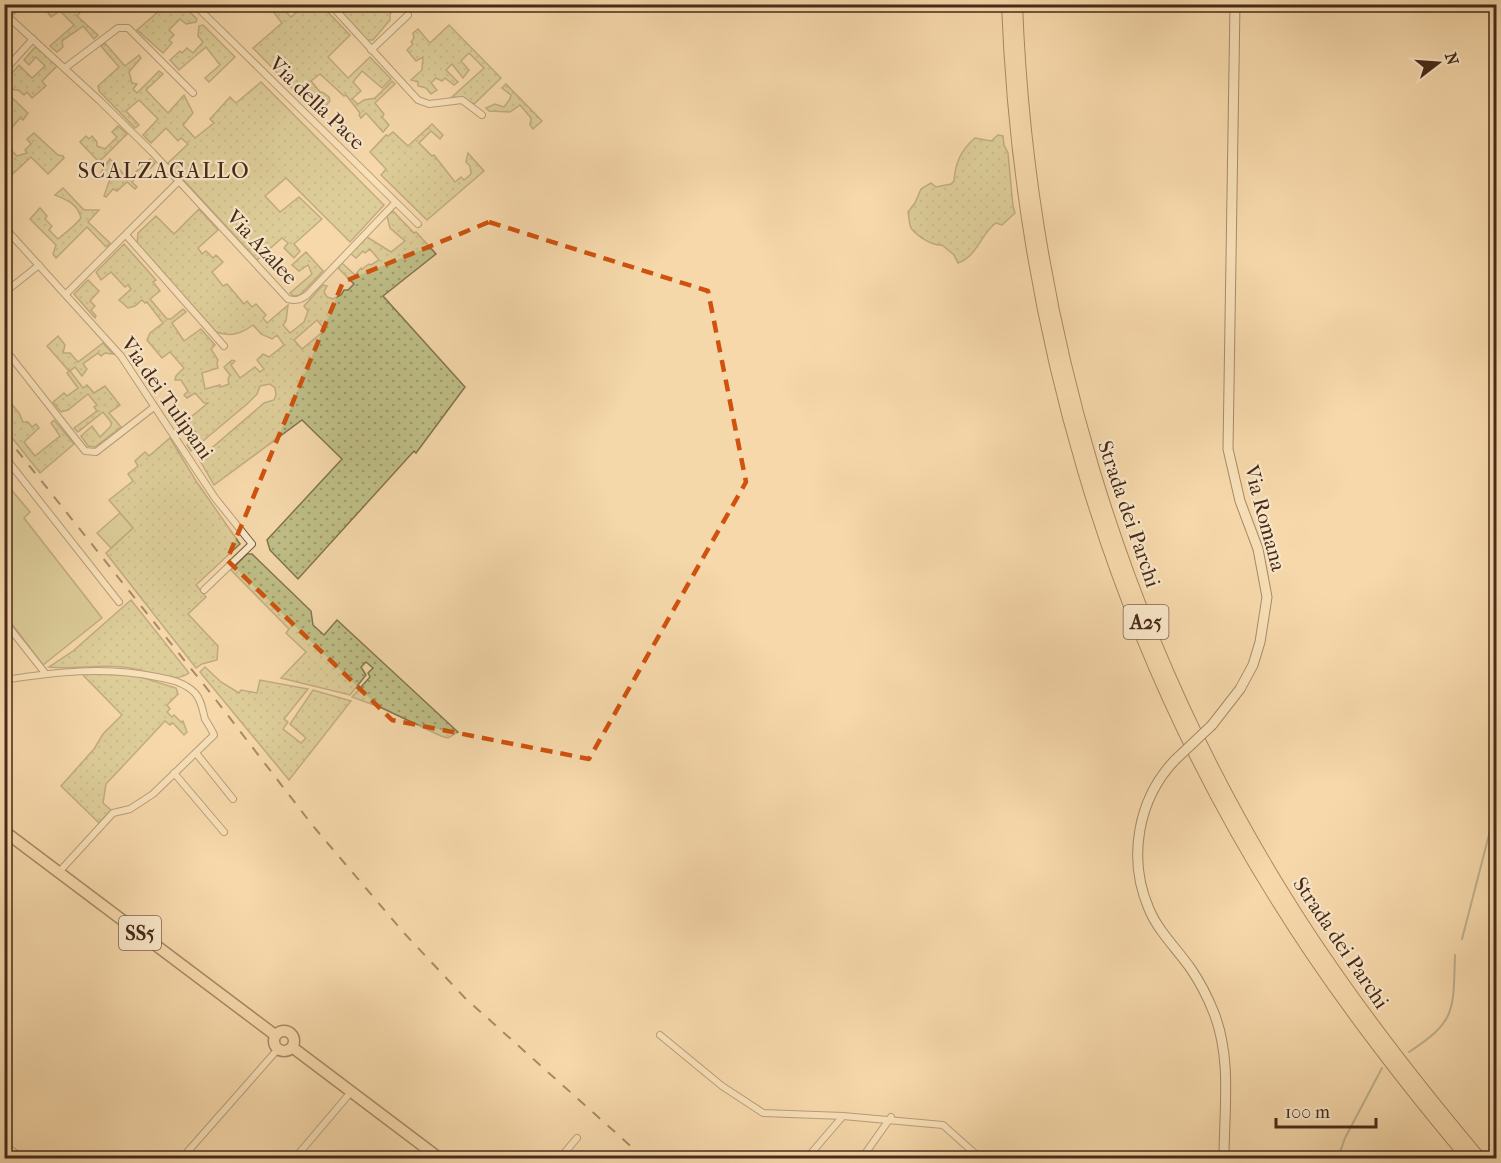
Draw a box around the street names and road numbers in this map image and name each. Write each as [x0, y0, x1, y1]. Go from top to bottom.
street label: Via della Pace [264, 51, 370, 155]
street label: Via Azalee [221, 204, 303, 289]
street label: Via dei Tulipani [115, 331, 218, 464]
street label: Strada dei Parchi [1093, 438, 1165, 590]
street label: Via Romana [1239, 461, 1291, 574]
road number: A25 [1124, 605, 1168, 639]
street label: Strada dei Parchi [1288, 873, 1394, 1013]
road number: SS5 [119, 916, 161, 950]

